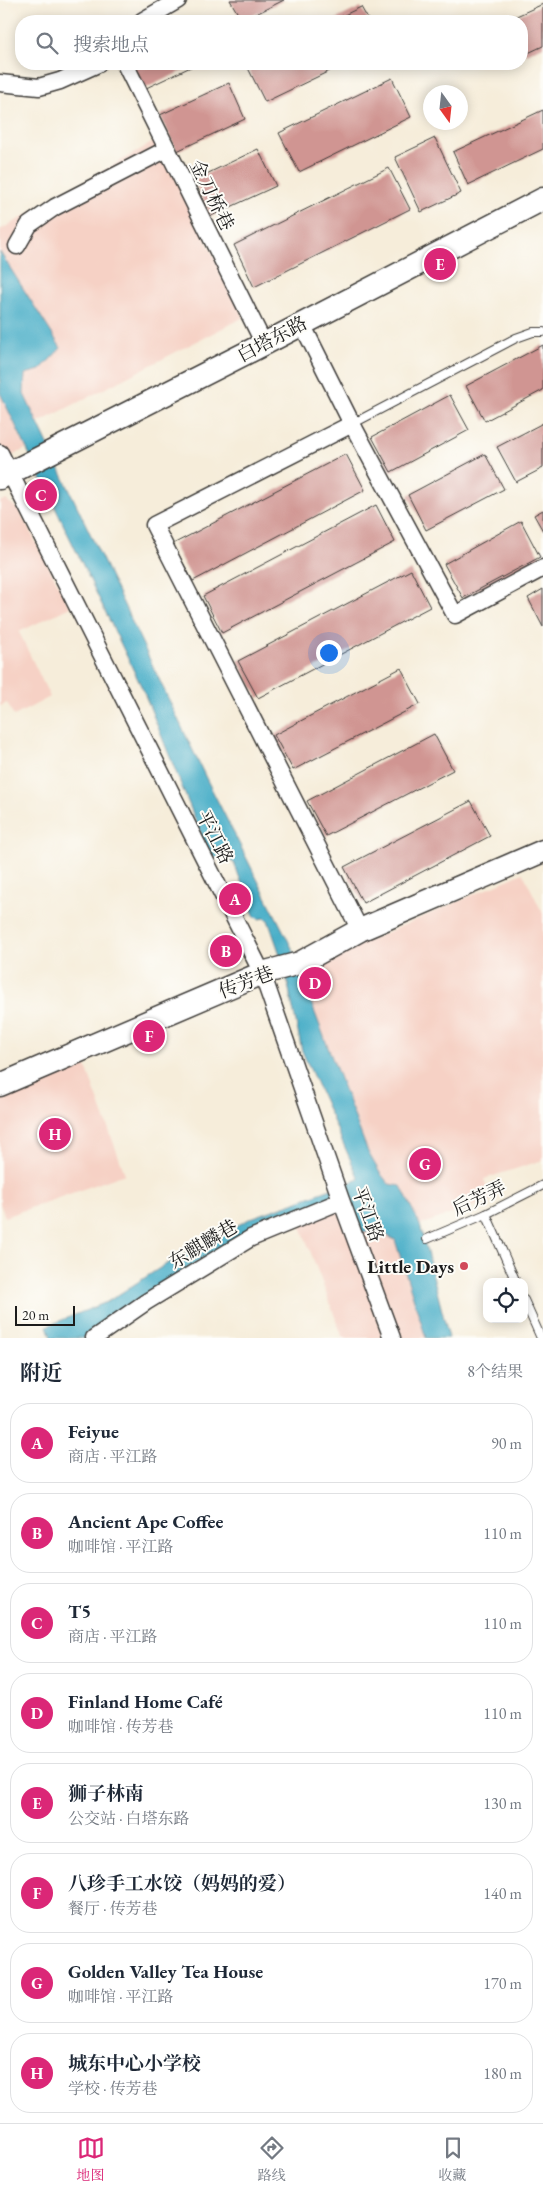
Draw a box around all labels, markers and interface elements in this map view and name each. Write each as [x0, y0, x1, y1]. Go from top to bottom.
search box [15, 15, 528, 70]
icon: search [33, 29, 61, 57]
text: 搜索地点 [73, 32, 149, 57]
north arrow [423, 85, 468, 130]
street label: 金刀桥巷 [184, 155, 240, 235]
pin: E [424, 245, 456, 283]
street label: 白塔东路 [233, 310, 311, 368]
pin: C [25, 476, 57, 514]
your location [316, 640, 342, 666]
street label: 平江路 [191, 806, 239, 868]
pin: A [219, 880, 251, 918]
pin: B [210, 932, 242, 970]
street label: 传芳巷 [215, 960, 277, 1004]
pin: D [299, 964, 331, 1002]
pin: F [133, 1017, 165, 1055]
pin: H [39, 1115, 71, 1153]
pin: G [409, 1145, 441, 1183]
street label: 后芳弄 [448, 1175, 510, 1221]
street label: 平江路 [347, 1183, 389, 1245]
street label: 东麒麟巷 [164, 1214, 242, 1274]
place label: Little Days [367, 1254, 454, 1279]
marker: Little Days [458, 1260, 470, 1272]
map controls [483, 1278, 528, 1323]
button: locate [483, 1278, 528, 1323]
scale bar [15, 1303, 75, 1326]
text: 20 m [22, 1306, 49, 1324]
text: 附近 [20, 1359, 62, 1386]
text: 8个结果 [467, 1361, 523, 1382]
text: Feiyue [68, 1419, 119, 1444]
text: A [31, 1433, 43, 1454]
text: 90 m [491, 1433, 522, 1454]
text: 商店 · 平江路 [68, 1446, 158, 1467]
text: Ancient Ape Coffee [68, 1509, 223, 1534]
text: B [32, 1523, 42, 1544]
text: 110 m [483, 1523, 522, 1544]
text: 咖啡馆 · 平江路 [68, 1536, 174, 1557]
text: T5 [68, 1599, 91, 1624]
text: C [31, 1613, 43, 1634]
text: 110 m [483, 1613, 522, 1634]
text: 商店 · 平江路 [68, 1626, 158, 1647]
text: Finland Home Café [68, 1689, 223, 1714]
text: D [31, 1703, 43, 1724]
text: 110 m [483, 1703, 522, 1724]
text: 咖啡馆 · 传芳巷 [68, 1716, 174, 1737]
text: 狮子林南 [68, 1781, 144, 1806]
text: E [32, 1793, 42, 1814]
text: 130 m [483, 1793, 522, 1814]
text: 公交站 · 白塔东路 [68, 1808, 190, 1829]
text: 八珍手工水饺（妈妈的爱） [68, 1871, 296, 1896]
text: F [33, 1883, 41, 1904]
text: 140 m [483, 1883, 522, 1904]
text: 餐厅 · 传芳巷 [68, 1898, 158, 1919]
text: Golden Valley Tea House [68, 1959, 263, 1984]
text: G [31, 1973, 43, 1994]
text: 170 m [483, 1973, 522, 1994]
text: 咖啡馆 · 平江路 [68, 1986, 174, 2007]
text: 城东中心小学校 [68, 2051, 201, 2076]
text: H [31, 2063, 43, 2084]
text: 180 m [483, 2063, 522, 2084]
text: 学校 · 传芳巷 [68, 2078, 158, 2099]
tab: 地图 [77, 2134, 105, 2184]
tab: 路线 [258, 2134, 286, 2184]
tab: 收藏 [439, 2134, 467, 2184]

